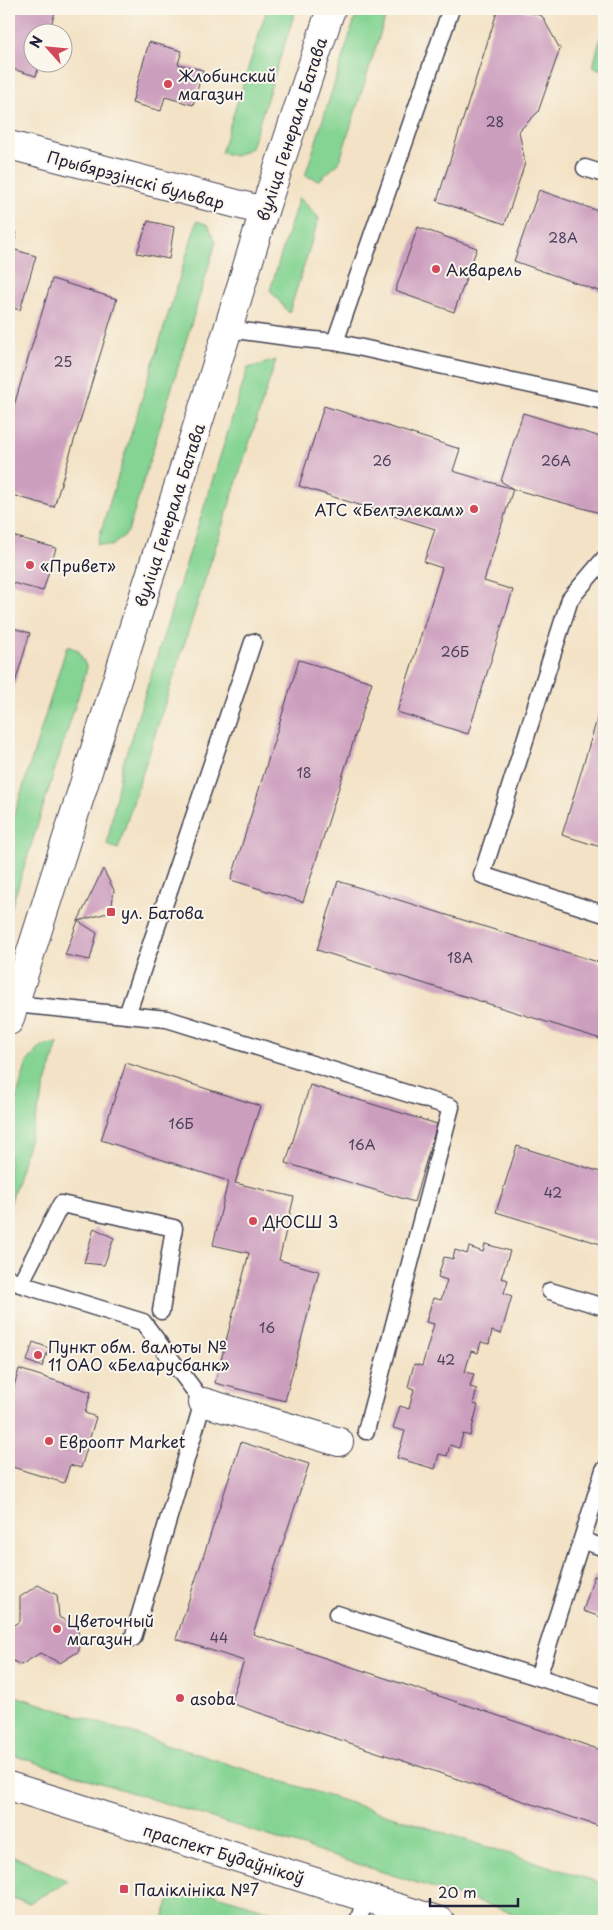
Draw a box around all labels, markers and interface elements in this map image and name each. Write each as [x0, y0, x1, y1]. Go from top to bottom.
north arrow [22, 22, 72, 72]
text: N [24, 32, 48, 52]
street label: вуліца Генерала Батава [250, 34, 332, 224]
place label: Жлобинский магазин [178, 63, 276, 105]
marker: Жлобинский магазин [162, 78, 174, 90]
house number: 28 [486, 111, 504, 132]
street label: Прыбярэзінскі бульвар [45, 144, 228, 214]
house number: 28А [548, 227, 578, 248]
place label: Акварель [446, 257, 522, 281]
marker: Акварель [430, 263, 442, 275]
house number: 25 [54, 351, 72, 372]
street label: вуліца Генерала Батава [128, 420, 210, 610]
house number: 26 [372, 450, 392, 471]
house number: 26А [541, 450, 571, 471]
place label: АТС «Белтэлекам» [314, 497, 464, 521]
marker: АТС «Белтэлекам» [468, 503, 480, 515]
place label: «Привет» [40, 553, 116, 577]
marker: «Привет» [24, 559, 36, 571]
house number: 26Б [441, 641, 469, 662]
house number: 18 [296, 762, 312, 783]
place label: ул. Батова [121, 900, 204, 924]
marker: ул. Батова [105, 906, 117, 918]
house number: 18А [447, 947, 473, 968]
house number: 16Б [168, 1113, 194, 1134]
house number: 16А [349, 1134, 376, 1155]
house number: 42 [544, 1182, 562, 1203]
place label: ДЮСШ 3 [262, 1209, 338, 1233]
marker: ДЮСШ 3 [247, 1215, 259, 1227]
house number: 16 [259, 1317, 275, 1338]
place label: Пункт обм. валюты № 11 ОАО «Беларусбанк» [48, 1334, 230, 1376]
marker: Пункт обм. валюты № 11 ОАО «Беларусбанк» [32, 1349, 44, 1361]
house number: 42 [437, 1349, 455, 1370]
place label: Евроопт Market [59, 1429, 186, 1453]
marker: Евроопт Market [43, 1435, 55, 1447]
place label: Цветочный магазин [67, 1608, 154, 1650]
marker: Цветочный магазин [51, 1623, 63, 1635]
house number: 44 [210, 1627, 228, 1648]
place label: asoba [190, 1686, 235, 1710]
marker: asoba [174, 1692, 186, 1704]
street label: праспект Будаўнікоў [140, 1817, 308, 1889]
scale bar [430, 1875, 518, 1907]
place label: Паліклініка №7 [134, 1877, 259, 1901]
text: 20 m [438, 1880, 477, 1903]
marker: Паліклініка №7 [118, 1883, 130, 1895]

